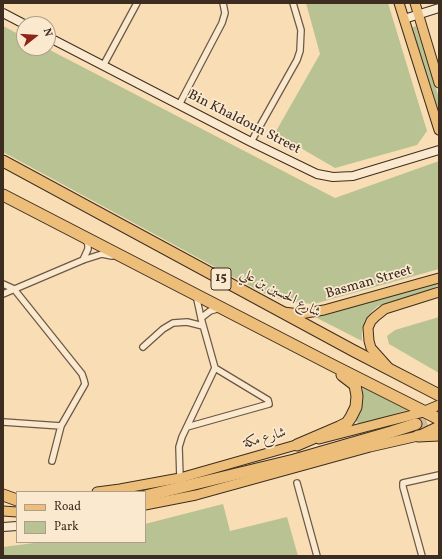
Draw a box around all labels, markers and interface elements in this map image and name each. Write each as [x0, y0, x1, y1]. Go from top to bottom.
north arrow [16, 16, 56, 56]
text: N [39, 27, 55, 39]
street label: Bin Khaldoun Street [185, 87, 303, 159]
street label: Basman Street [324, 263, 414, 303]
street label: شارع الحسين بن علي [237, 266, 323, 322]
road number: 15 [211, 268, 231, 290]
street label: شارع مكة [242, 425, 288, 453]
legend [16, 491, 146, 543]
text: Road [54, 499, 81, 515]
text: Park [54, 519, 79, 535]

